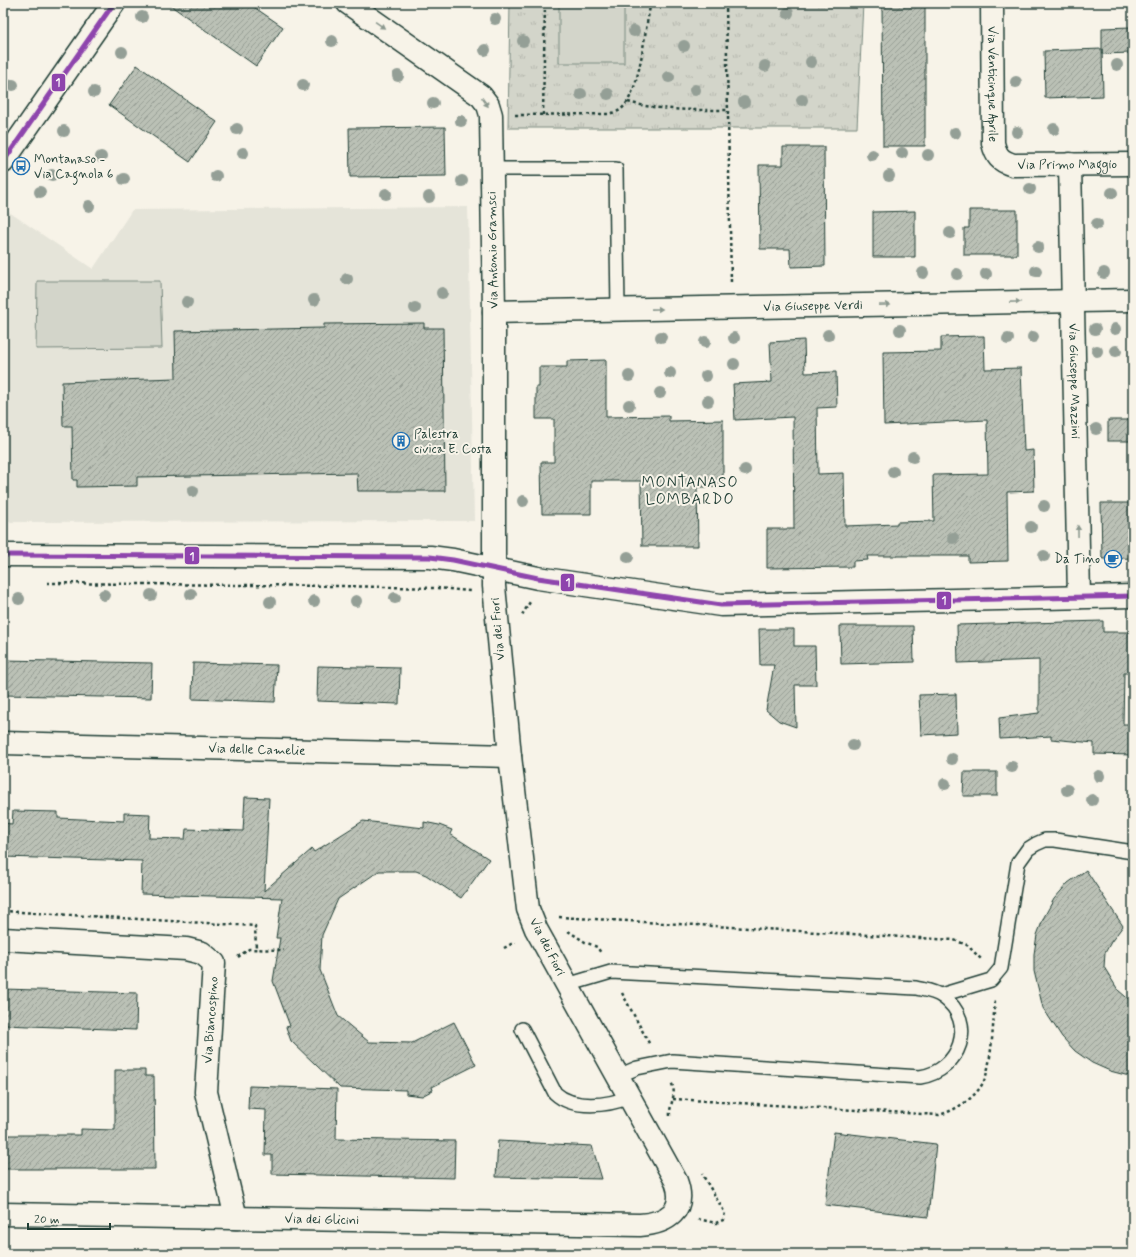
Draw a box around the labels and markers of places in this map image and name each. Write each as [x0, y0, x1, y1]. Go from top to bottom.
place label: Montanaso - Via Cagnola 6 [34, 151, 114, 185]
bus stop icon: Montanaso - Via Cagnola 6 [11, 156, 31, 176]
place label: Palestra civica E. Costa [414, 426, 492, 458]
building icon: Palestra civica E. Costa [391, 431, 411, 451]
cafe icon: Da Tino [1103, 549, 1123, 569]
place label: Da Tino [1054, 551, 1100, 568]

